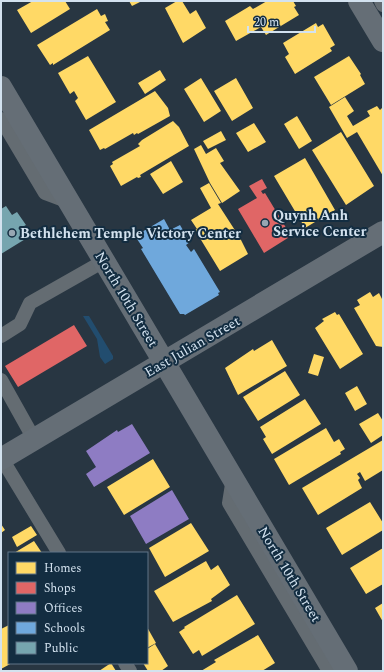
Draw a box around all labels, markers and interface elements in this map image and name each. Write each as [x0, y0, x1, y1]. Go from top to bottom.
scale bar [248, 8, 315, 34]
text: 20 m [254, 13, 279, 32]
place label: Quynh Anh Service Center [273, 205, 366, 242]
marker: Quynh Anh Service Center [260, 218, 270, 228]
place label: Bethlehem Temple Victory Center [20, 223, 241, 244]
marker: Bethlehem Temple Victory Center [7, 228, 17, 238]
street label: North 10th Street [90, 247, 163, 351]
street label: East Julian Street [141, 311, 244, 382]
street label: North 10th Street [253, 522, 326, 626]
legend [8, 552, 148, 664]
text: Homes [44, 559, 82, 578]
text: Shops [44, 579, 76, 598]
text: Offices [44, 599, 83, 618]
text: Schools [44, 619, 85, 638]
text: Public [44, 639, 78, 658]

